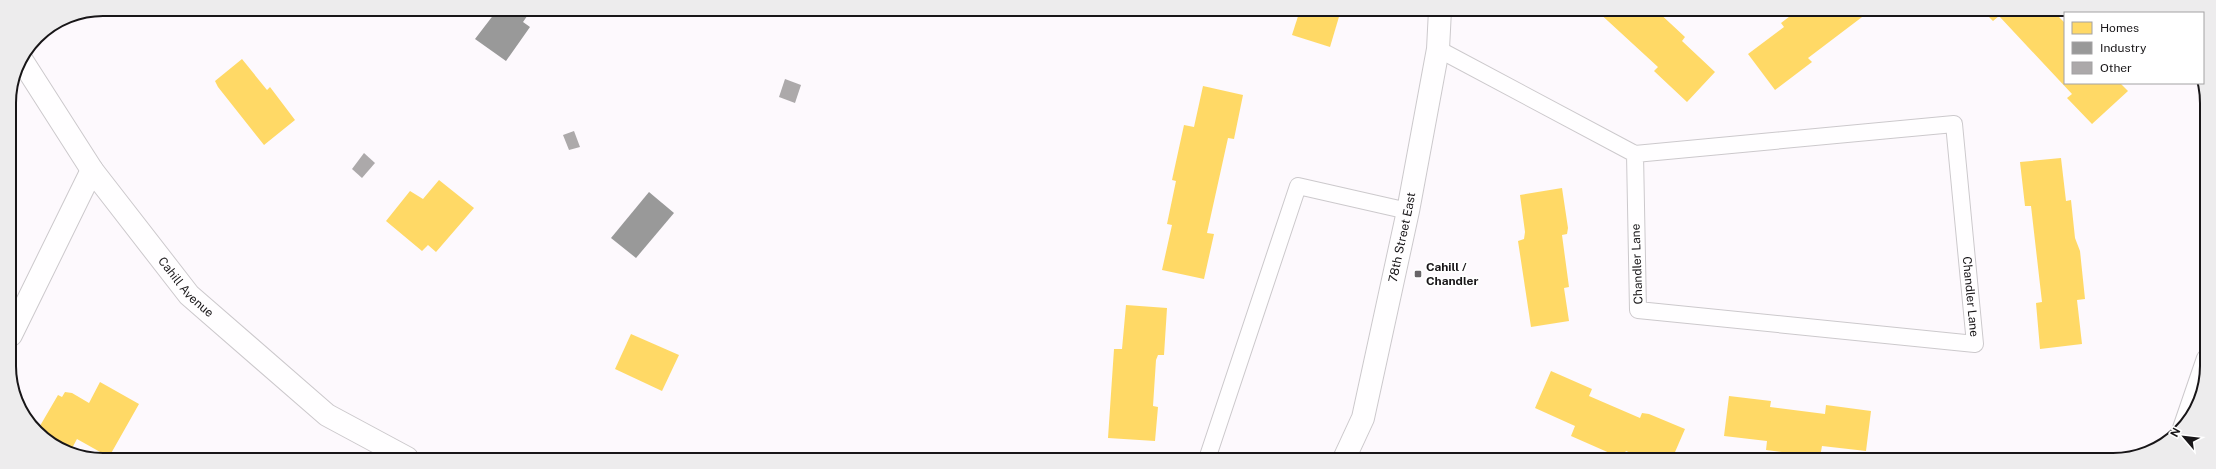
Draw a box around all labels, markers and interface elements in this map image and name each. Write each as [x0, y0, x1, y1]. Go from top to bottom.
legend [2064, 12, 2204, 84]
text: Homes [2100, 21, 2139, 35]
text: Industry [2100, 41, 2147, 55]
text: Other [2100, 61, 2132, 75]
street label: 78th Street East [1386, 191, 1418, 284]
street label: Chandler Lane [1629, 223, 1645, 305]
street label: Cahill Avenue [155, 254, 216, 320]
street label: Chandler Lane [1960, 256, 1981, 338]
place label: Cahill / Chandler [1426, 260, 1478, 288]
marker: Cahill / Chandler [1413, 269, 1423, 279]
north arrow [2164, 417, 2204, 457]
text: N [2168, 426, 2182, 439]

